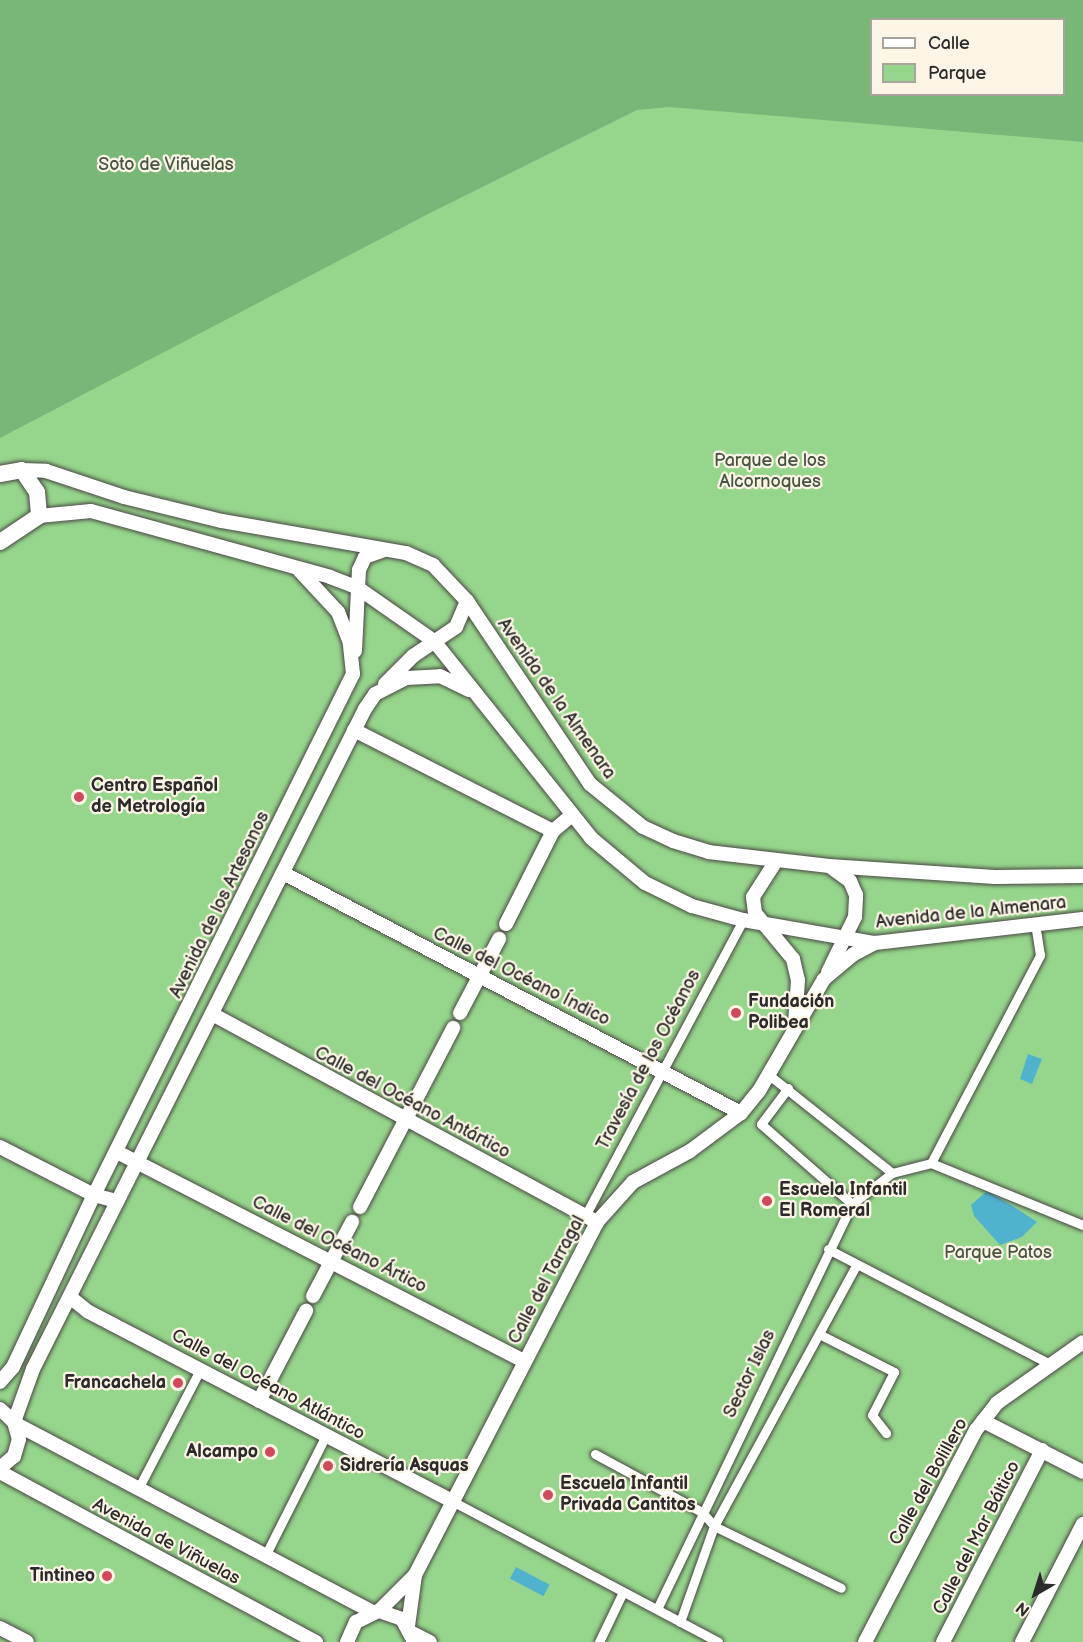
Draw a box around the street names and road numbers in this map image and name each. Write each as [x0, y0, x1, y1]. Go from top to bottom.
street label: Avenida de la Almenara [492, 614, 620, 784]
street label: Avenida de los Artesanos [165, 808, 275, 1002]
street label: Avenida de la Almenara [875, 892, 1067, 934]
street label: Calle del Océano Índico [429, 923, 613, 1031]
street label: Travesía de los Océanos [592, 966, 706, 1154]
street label: Calle del Océano Antártico [311, 1042, 513, 1164]
street label: Calle del Océano Ártico [248, 1192, 430, 1298]
street label: Calle del Tarragal [504, 1212, 590, 1348]
street label: Calle del Océano Atlántico [168, 1325, 368, 1445]
street label: Sector Islas [719, 1326, 781, 1422]
street label: Calle del Bolillero [885, 1415, 973, 1549]
street label: Calle del Mar Báltico [929, 1458, 1025, 1618]
street label: Avenida de Viñuelas [88, 1494, 244, 1590]

